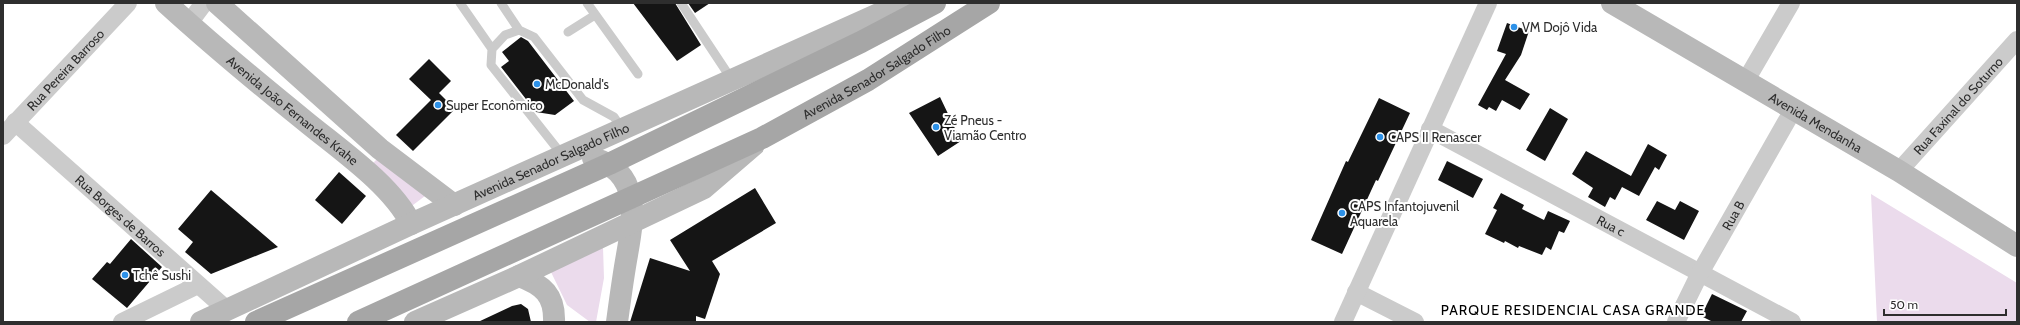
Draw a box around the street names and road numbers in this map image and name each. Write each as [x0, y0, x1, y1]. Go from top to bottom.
street label: Avenida Senador Salgado Filho [800, 22, 953, 122]
street label: Rua Pereira Barroso [23, 26, 107, 114]
street label: Avenida João Fernandes Krahe [224, 52, 362, 169]
street label: Rua Faxinal do Soturno [1910, 53, 2006, 158]
street label: Avenida Mendanha [1766, 89, 1866, 156]
street label: Avenida Senador Salgado Filho [470, 119, 632, 203]
street label: Rua Borges de Barros [72, 171, 170, 260]
street label: Rua B [1718, 197, 1748, 233]
street label: Rua c [1594, 211, 1628, 240]

